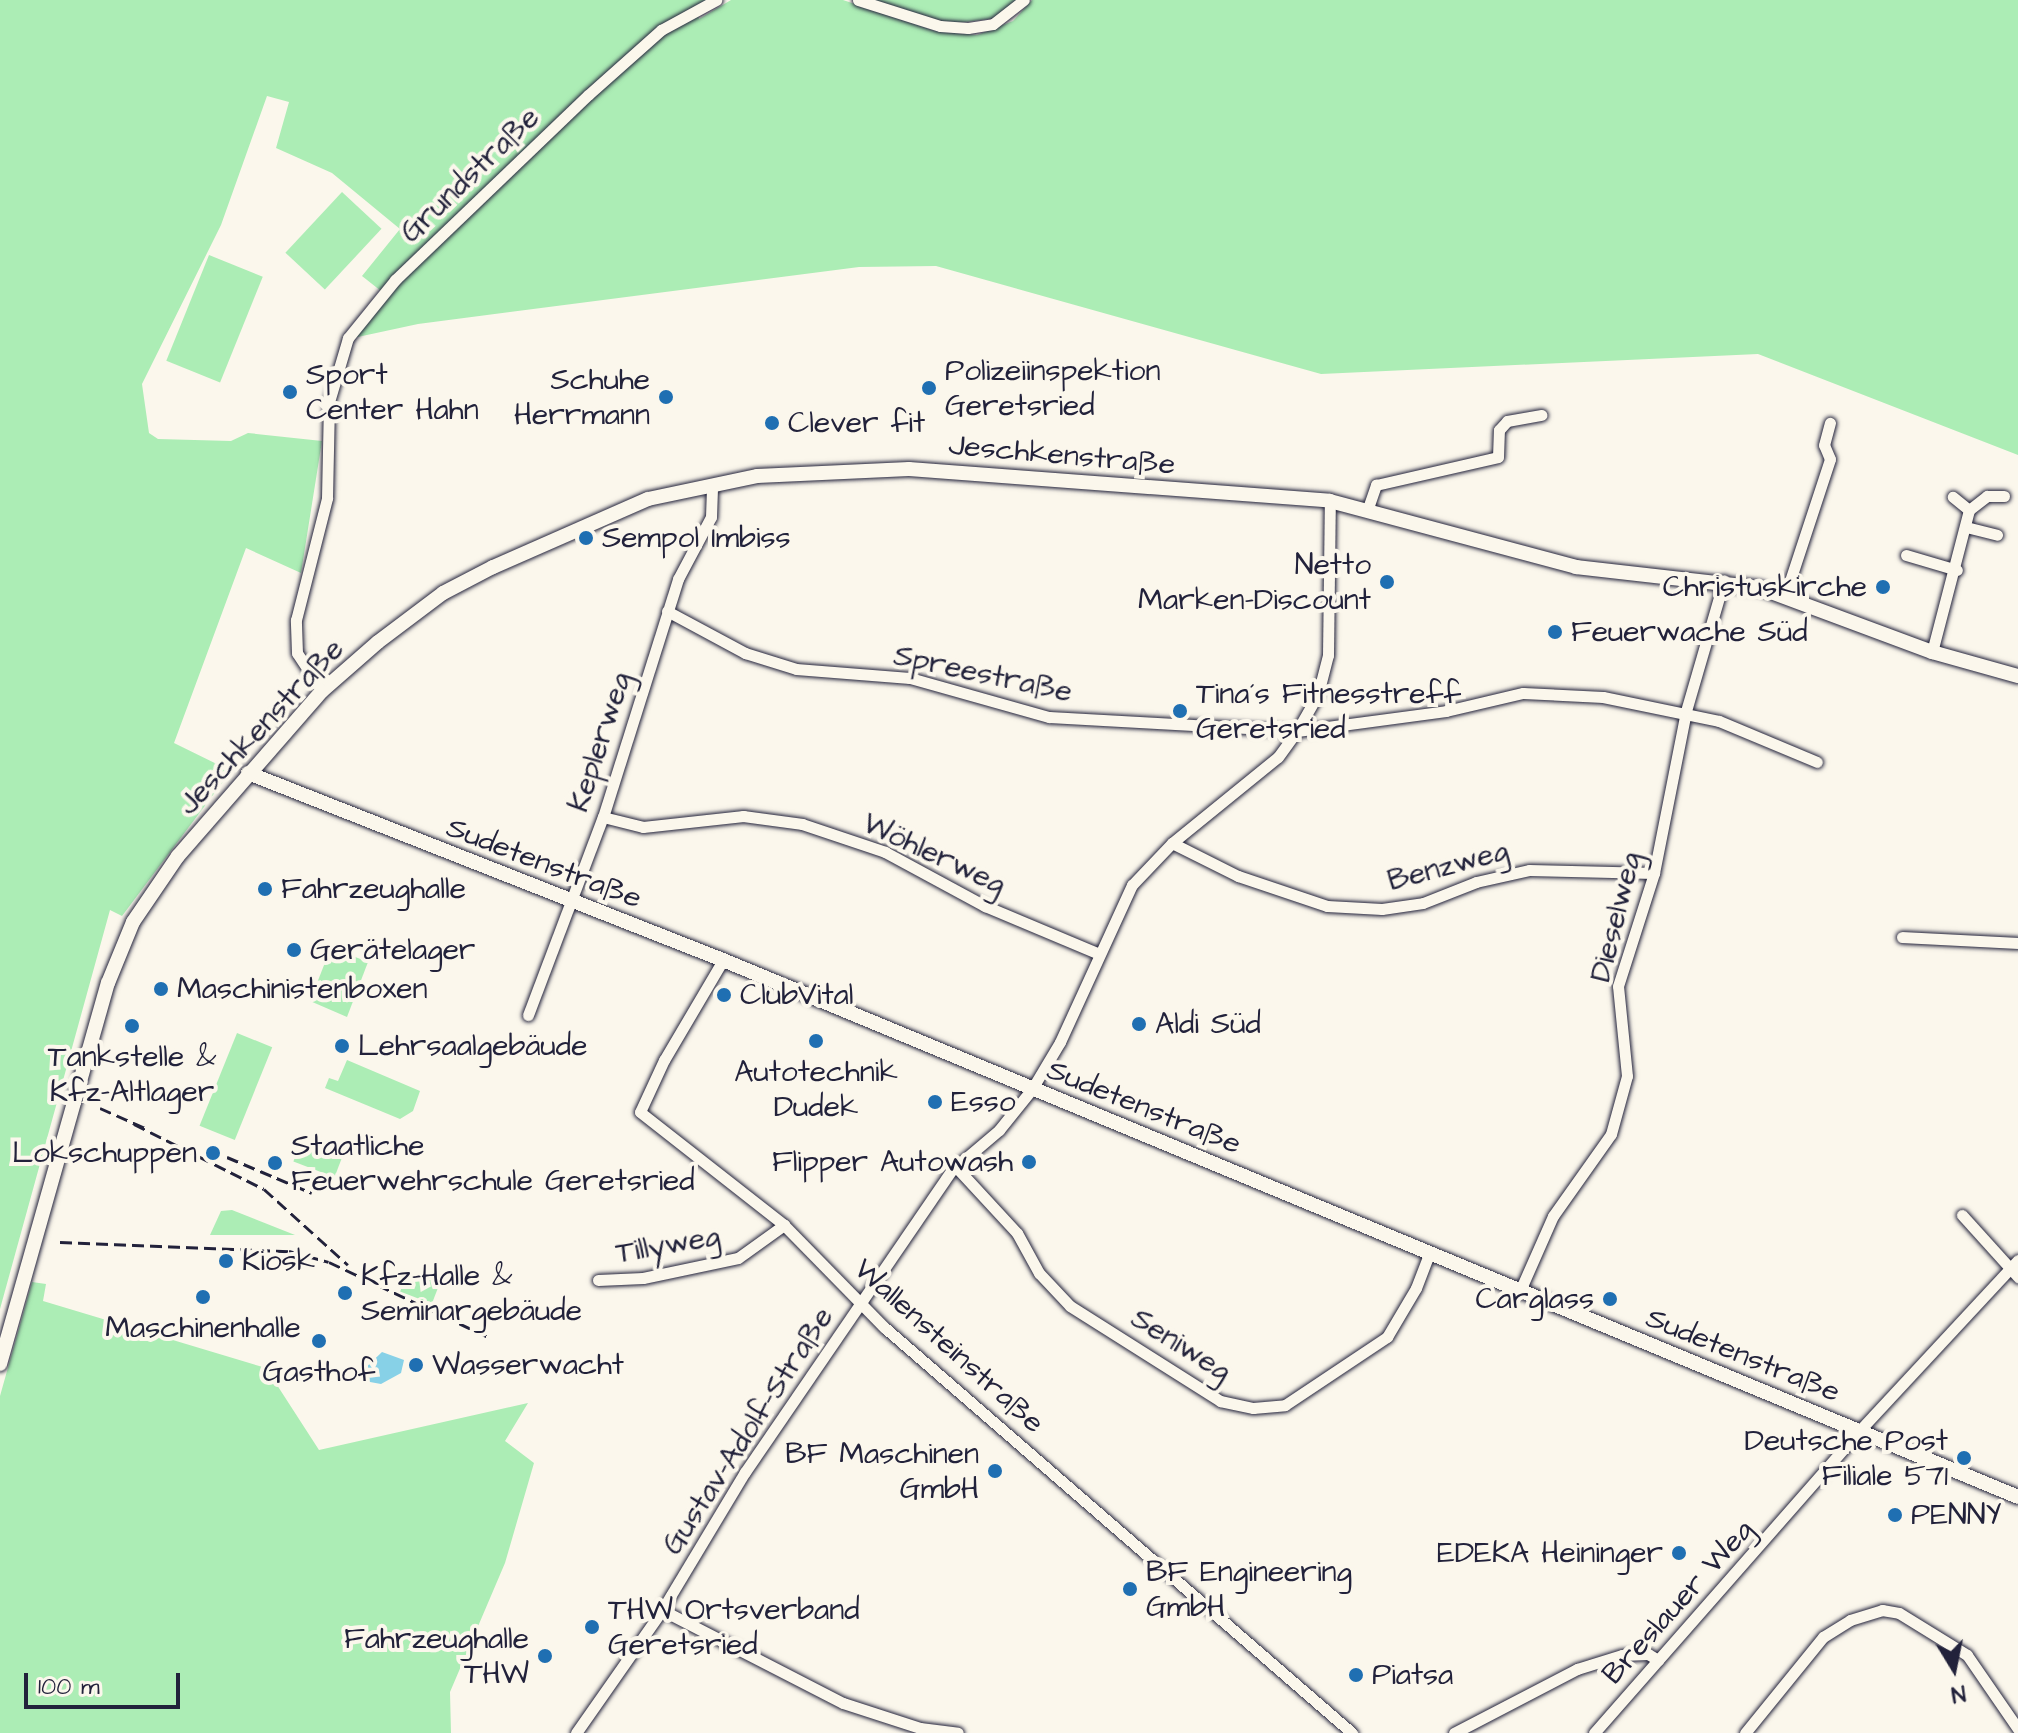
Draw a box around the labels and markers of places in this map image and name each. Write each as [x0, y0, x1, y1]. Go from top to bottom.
place label: Polizeiinspektion Geretsried [945, 353, 1160, 424]
place label: Sport Center Hahn [306, 357, 479, 428]
place label: Schuhe Herrmann [514, 362, 650, 432]
marker: Polizeiinspektion Geretsried [920, 379, 938, 397]
marker: Sport Center Hahn [281, 383, 299, 401]
marker: Schuhe Herrmann [657, 388, 675, 406]
place label: Clever fit [788, 405, 925, 441]
marker: Clever fit [763, 414, 781, 432]
place label: Sempol Imbiss [602, 520, 791, 556]
marker: Sempol Imbiss [577, 529, 595, 547]
place label: Netto Marken-Discount [1138, 547, 1371, 618]
place label: Christuskirche [1663, 569, 1867, 605]
marker: Netto Marken-Discount [1378, 573, 1396, 591]
marker: Christuskirche [1874, 578, 1892, 596]
place label: Feuerwache Süd [1571, 614, 1808, 650]
marker: Feuerwache Süd [1546, 623, 1564, 641]
place label: Tina´s Fitnesstreff Geretsried [1196, 676, 1461, 746]
marker: Tina´s Fitnesstreff Geretsried [1171, 702, 1189, 720]
place label: Fahrzeughalle [281, 871, 466, 907]
marker: Fahrzeughalle [256, 880, 274, 898]
place label: Gerätelager [310, 932, 475, 968]
marker: Gerätelager [285, 941, 303, 959]
place label: Maschinistenboxen [177, 971, 428, 1007]
place label: ClubVital [740, 977, 853, 1013]
marker: Maschinistenboxen [152, 980, 170, 998]
marker: ClubVital [715, 986, 733, 1004]
place label: Aldi Süd [1155, 1006, 1261, 1042]
marker: Aldi Süd [1130, 1015, 1148, 1033]
marker: Tankstelle & Kfz-Altlager [123, 1017, 141, 1035]
place label: Lehrsaalgebäude [358, 1028, 587, 1064]
marker: Autotechnik Dudek [807, 1032, 825, 1050]
marker: Lehrsaalgebäude [333, 1037, 351, 1055]
place label: Tankstelle & Kfz-Altlager [48, 1039, 216, 1110]
place label: Autotechnik Dudek [734, 1054, 898, 1124]
place label: Esso [951, 1084, 1016, 1120]
marker: Esso [926, 1093, 944, 1111]
place label: Staatliche Feuerwehrschule Geretsried [291, 1128, 695, 1198]
place label: Lokschuppen [12, 1135, 197, 1171]
marker: Lokschuppen [204, 1144, 222, 1162]
place label: Flipper Autowash [772, 1144, 1013, 1180]
marker: Flipper Autowash [1020, 1153, 1038, 1171]
marker: Staatliche Feuerwehrschule Geretsried [266, 1154, 284, 1172]
place label: Kiosk [242, 1243, 315, 1279]
marker: Kiosk [217, 1252, 235, 1270]
place label: Kfz-Halle & Seminargebäude [361, 1258, 582, 1328]
place label: Carglass [1475, 1281, 1594, 1317]
marker: Kfz-Halle & Seminargebäude [336, 1284, 354, 1302]
marker: Maschinenhalle [194, 1288, 212, 1306]
marker: Carglass [1601, 1290, 1619, 1308]
place label: Maschinenhalle [105, 1310, 301, 1346]
marker: Gasthof [310, 1332, 328, 1350]
place label: Wasserwacht [432, 1347, 624, 1383]
place label: Gasthof [263, 1354, 375, 1390]
marker: Wasserwacht [407, 1356, 425, 1374]
place label: Deutsche Post Filiale 571 [1745, 1423, 1948, 1494]
place label: BF Maschinen GmbH [785, 1436, 979, 1506]
marker: Deutsche Post Filiale 571 [1955, 1449, 1973, 1467]
marker: BF Maschinen GmbH [986, 1462, 1004, 1480]
place label: PENNY [1911, 1497, 2002, 1533]
marker: PENNY [1886, 1506, 1904, 1524]
place label: EDEKA Heininger [1437, 1535, 1663, 1571]
marker: EDEKA Heininger [1670, 1544, 1688, 1562]
place label: BF Engineering GmbH [1146, 1554, 1352, 1624]
marker: BF Engineering GmbH [1121, 1580, 1139, 1598]
place label: THW Ortsverband Geretsried [608, 1592, 860, 1662]
marker: THW Ortsverband Geretsried [583, 1618, 601, 1636]
place label: Fahrzeughalle THW [344, 1621, 529, 1692]
marker: Fahrzeughalle THW [536, 1647, 554, 1665]
place label: Piatsa [1372, 1657, 1453, 1693]
marker: Piatsa [1347, 1666, 1365, 1684]

